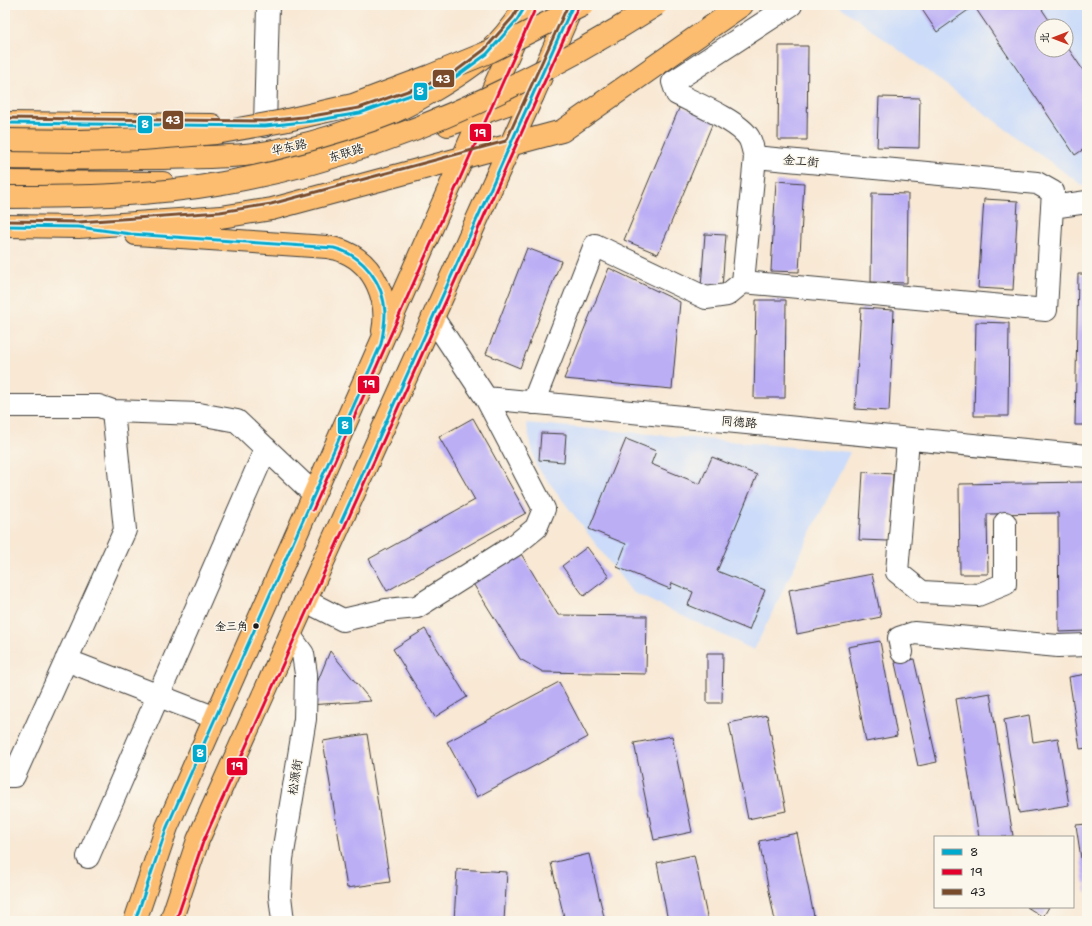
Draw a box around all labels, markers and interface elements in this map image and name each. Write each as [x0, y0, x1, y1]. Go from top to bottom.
north arrow [1034, 18, 1074, 58]
text: 北 [1037, 33, 1052, 44]
line badge: 43 [432, 69, 455, 88]
text: 43 [436, 72, 451, 87]
line badge: 8 [413, 82, 428, 101]
text: 8 [416, 84, 424, 99]
line badge: 43 [162, 110, 184, 130]
text: 43 [166, 113, 181, 128]
line badge: 8 [137, 115, 153, 134]
text: 8 [141, 117, 149, 132]
line badge: 19 [469, 123, 492, 142]
text: 19 [474, 126, 487, 141]
street label: 华东路 [270, 135, 308, 159]
street label: 东联路 [326, 140, 366, 166]
street label: 金工街 [782, 151, 820, 171]
line badge: 19 [357, 375, 380, 394]
text: 19 [363, 377, 376, 392]
street label: 同德路 [720, 412, 758, 432]
line badge: 8 [337, 416, 353, 435]
text: 8 [341, 418, 349, 433]
place label: 金三角 [215, 619, 248, 634]
marker: 金三角 [251, 621, 261, 631]
line badge: 8 [192, 744, 207, 763]
text: 8 [196, 746, 204, 761]
line badge: 19 [226, 757, 248, 776]
street label: 松源街 [284, 758, 306, 796]
text: 19 [231, 759, 244, 774]
legend [934, 836, 1074, 908]
text: 8 [970, 844, 978, 860]
text: 19 [970, 864, 983, 880]
text: 43 [970, 884, 986, 900]

